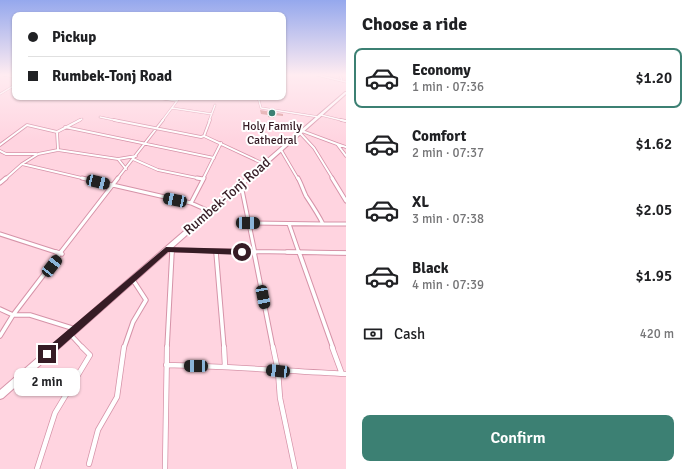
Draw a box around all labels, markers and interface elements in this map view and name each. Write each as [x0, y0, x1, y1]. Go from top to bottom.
text: Choose a ride [362, 13, 467, 35]
text: Pickup [52, 28, 96, 46]
icon: car [364, 60, 400, 96]
text: Economy [412, 61, 471, 79]
text: Rumbek-Tonj Road [52, 67, 172, 85]
text: $1.20 [635, 69, 672, 87]
text: 1 min · 07:36 [412, 79, 484, 95]
marker: Holy Family Cathedral [267, 108, 277, 118]
place label: Holy Family Cathedral [242, 119, 302, 148]
icon: car [364, 126, 400, 162]
text: Comfort [412, 127, 466, 145]
text: $1.62 [635, 135, 672, 153]
text: 2 min · 07:37 [412, 145, 484, 161]
street label: Rumbek-Tonj Road [180, 154, 274, 238]
car [85, 173, 111, 191]
car [162, 192, 188, 208]
icon: car [364, 192, 400, 228]
text: XL [412, 193, 429, 211]
text: $2.05 [635, 201, 672, 219]
text: 3 min · 07:38 [412, 211, 484, 227]
car [236, 217, 260, 229]
route start [233, 243, 251, 261]
car [40, 253, 64, 279]
icon: car [364, 258, 400, 294]
text: Black [412, 259, 449, 277]
text: $1.95 [635, 267, 672, 285]
text: 4 min · 07:39 [412, 277, 484, 293]
car [255, 284, 271, 310]
icon: cash [362, 323, 384, 345]
text: Cash [394, 325, 425, 343]
text: 420 m [640, 326, 674, 342]
route end [38, 345, 56, 363]
car [184, 360, 208, 372]
car [265, 364, 291, 378]
callout: 2 min [14, 368, 80, 396]
text: 2 min [31, 374, 63, 390]
button: Confirm [362, 415, 674, 461]

